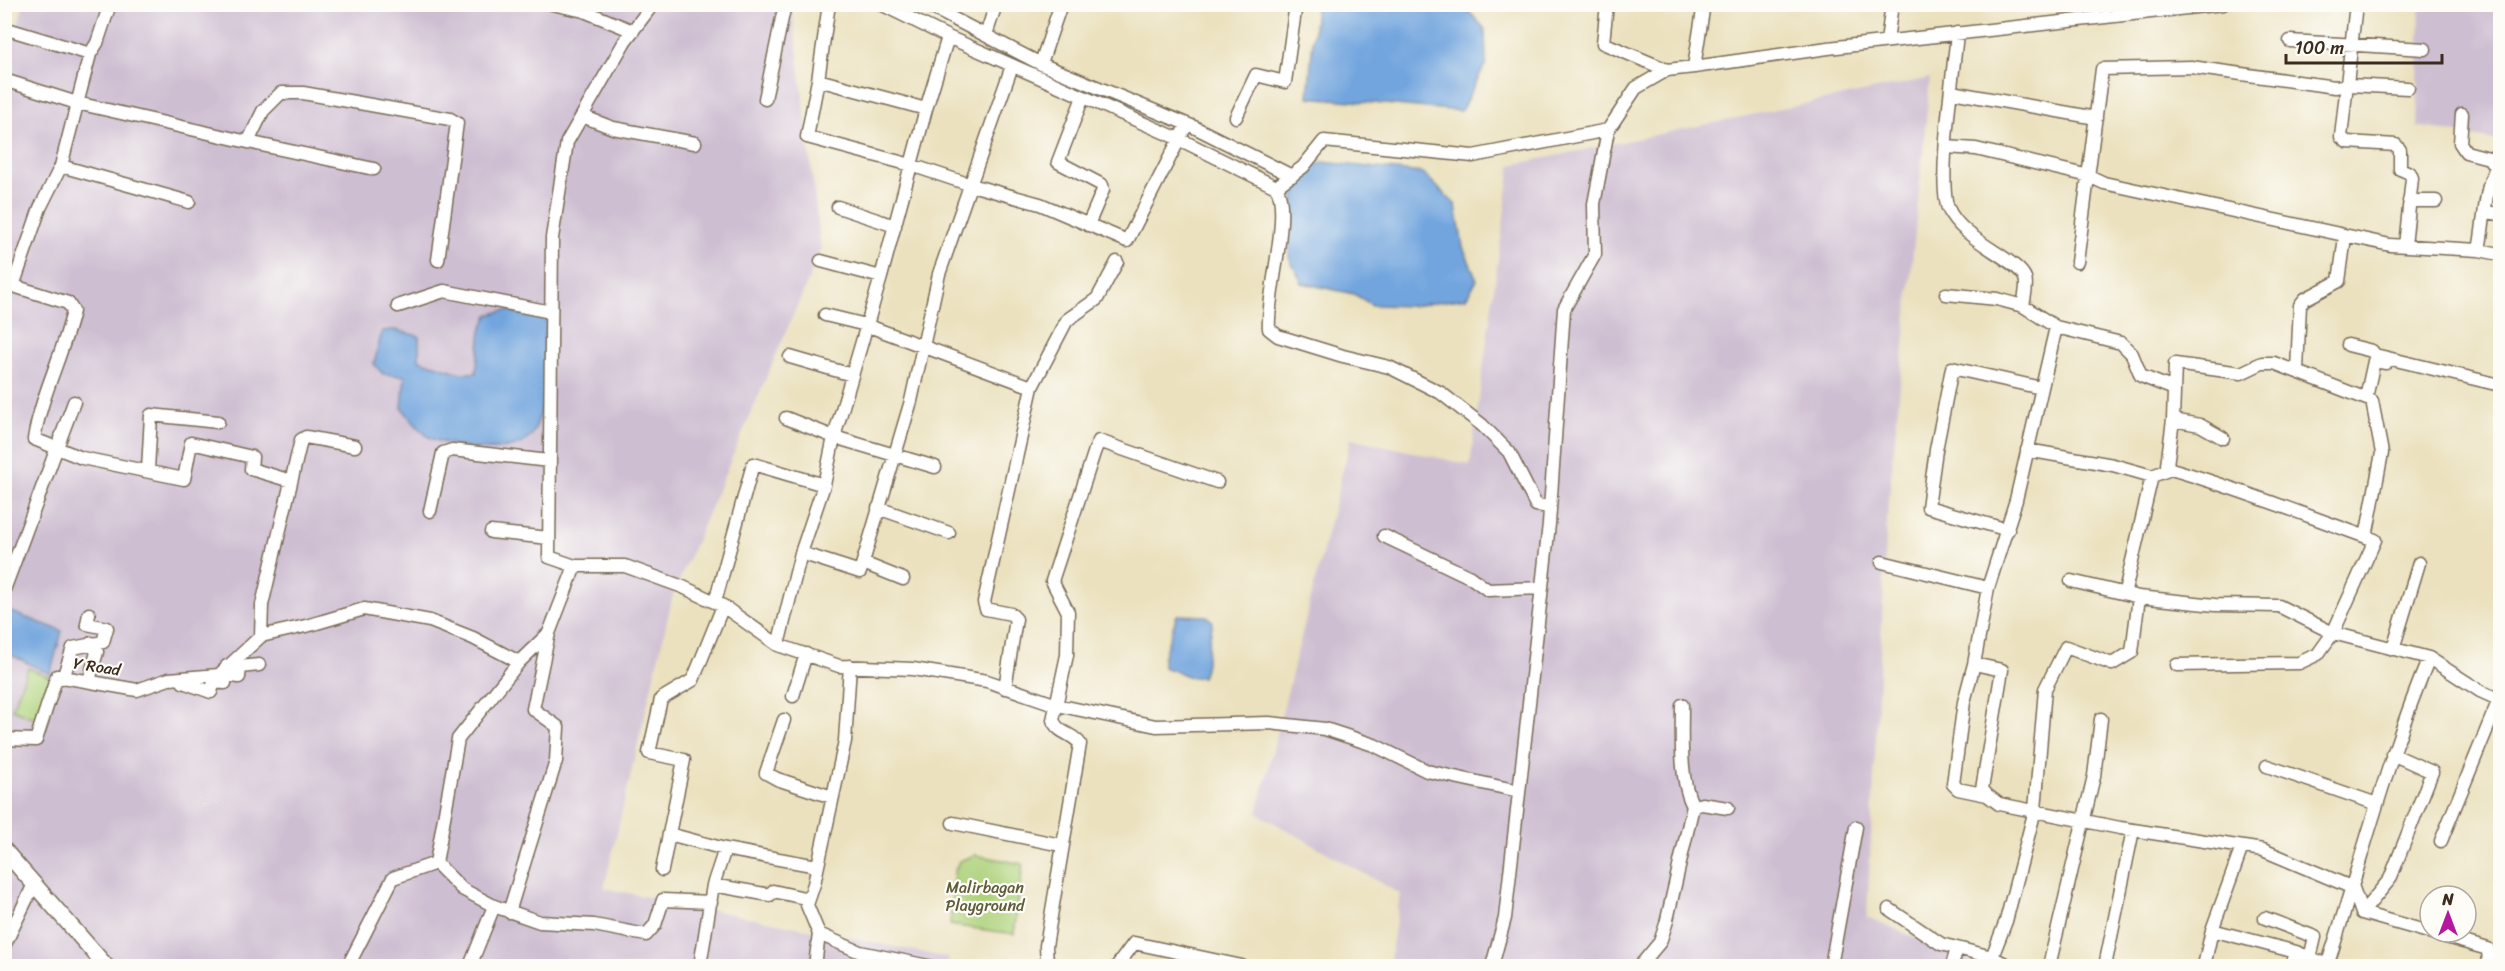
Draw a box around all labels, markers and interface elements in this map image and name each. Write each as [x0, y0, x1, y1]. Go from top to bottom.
scale bar [2286, 27, 2442, 65]
text: 100 m [2295, 32, 2344, 64]
street label: Y Road [71, 648, 124, 685]
park label: Malirbagan Playground [945, 873, 1026, 920]
north arrow [2418, 884, 2478, 944]
text: N [2441, 885, 2454, 914]

